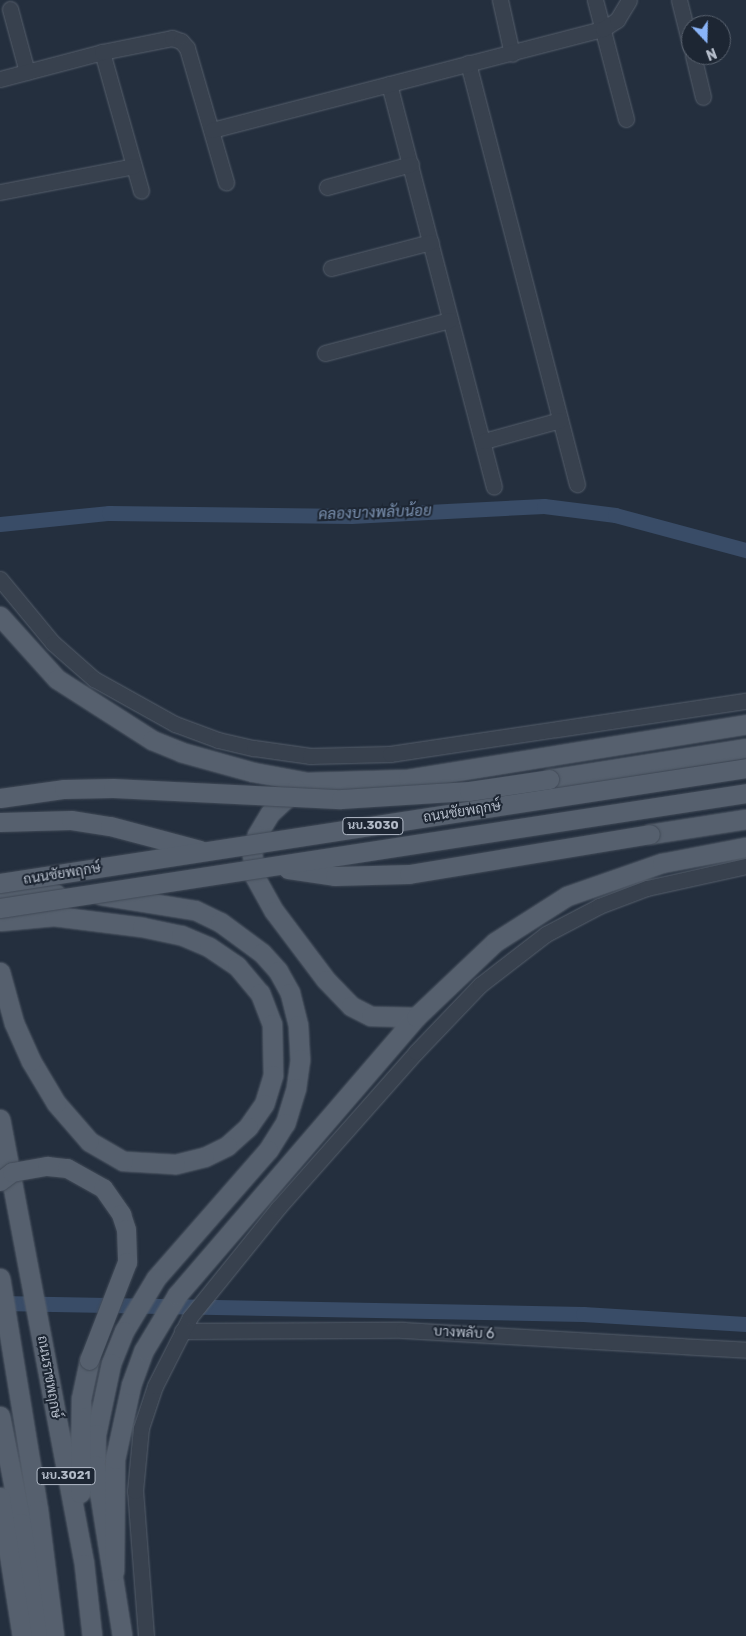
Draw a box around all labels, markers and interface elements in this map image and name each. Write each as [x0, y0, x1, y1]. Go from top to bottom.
north arrow [681, 15, 731, 65]
text: N [703, 44, 719, 63]
water label: คลองบางพลับน้อย [318, 502, 432, 524]
street label: ถนนชัยพฤกษ์ [422, 798, 502, 826]
road number: นบ.3030 [342, 816, 404, 836]
street label: ถนนชัยพฤกษ์ [22, 860, 102, 888]
street label: บางพลับ 6 [433, 1323, 495, 1343]
street label: ถนนราชพฤกษ์ [33, 1334, 65, 1420]
road number: นบ.3021 [36, 1466, 96, 1485]

